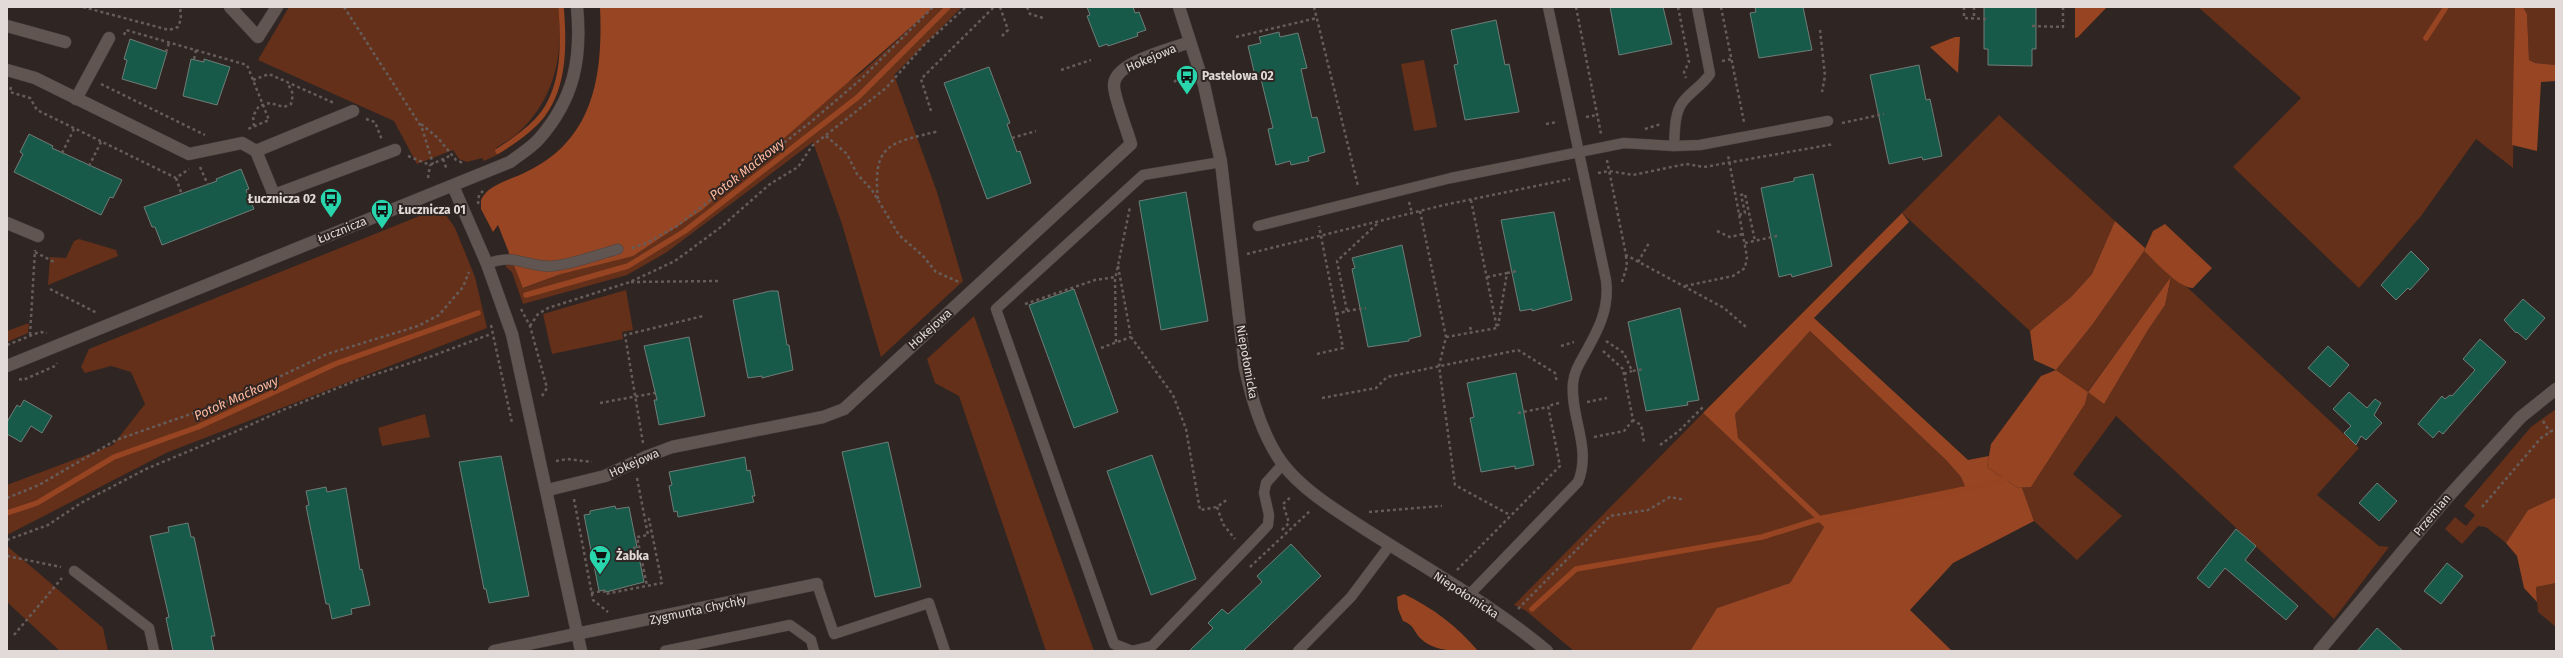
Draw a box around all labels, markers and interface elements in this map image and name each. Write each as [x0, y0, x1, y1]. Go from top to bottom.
street label: Hokejowa [1124, 41, 1178, 75]
bus stop icon: Pastelowa 02 [1174, 63, 1200, 96]
place label: Pastelowa 02 [1202, 69, 1274, 83]
water label: Potok Maćkowy [707, 135, 788, 203]
bus stop icon: Łucznicza 02 [318, 186, 344, 219]
place label: Łucznicza 02 [248, 192, 316, 206]
bus stop icon: Łucznicza 01 [369, 197, 395, 230]
place label: Łucznicza 01 [398, 203, 466, 217]
street label: Łucznicza [315, 214, 369, 246]
street label: Hokejowa [906, 306, 954, 352]
street label: Niepołomicka [1234, 324, 1260, 400]
water label: Potok Maćkowy [192, 372, 281, 423]
street label: Hokejowa [607, 446, 661, 480]
street label: Przemian [2411, 491, 2453, 539]
supermarket icon: Żabka [587, 543, 613, 576]
place label: Żabka [616, 548, 650, 563]
street label: Niepołomicka [1431, 569, 1501, 621]
street label: Zygmunta Chychły [648, 593, 748, 627]

